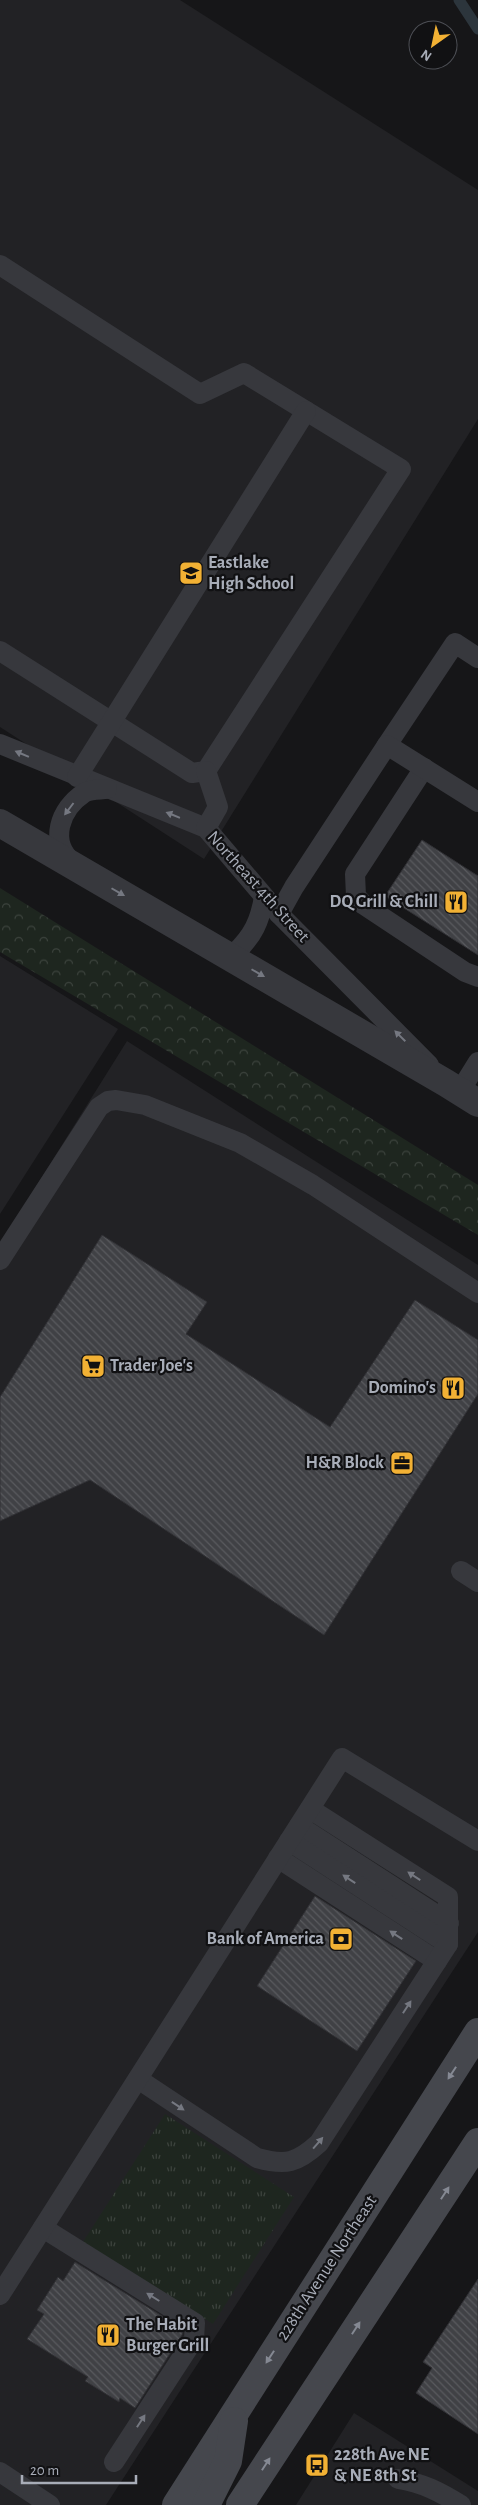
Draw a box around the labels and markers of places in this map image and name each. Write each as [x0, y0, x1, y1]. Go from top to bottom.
place label: Eastlake High School [208, 554, 294, 593]
school or university icon: Eastlake High School [178, 560, 204, 586]
restaurant icon: DQ Grill & Chill [443, 889, 469, 915]
place label: DQ Grill & Chill [330, 893, 438, 911]
supermarket icon: Trader Joe's [80, 1353, 106, 1379]
place label: Trader Joe's [110, 1357, 193, 1375]
restaurant icon: Domino's [440, 1375, 466, 1401]
place label: Domino's [368, 1379, 436, 1397]
office icon: H&R Block [389, 1450, 415, 1476]
place label: H&R Block [306, 1454, 384, 1472]
bank icon: Bank of America [328, 1926, 354, 1952]
place label: Bank of America [207, 1930, 324, 1948]
place label: The Habit Burger Grill [126, 2316, 209, 2355]
restaurant icon: The Habit Burger Grill [95, 2322, 121, 2348]
place label: 228th Ave NE & NE 8th St [334, 2446, 429, 2485]
bus stop icon: 228th Ave NE & NE 8th St [304, 2452, 330, 2478]

